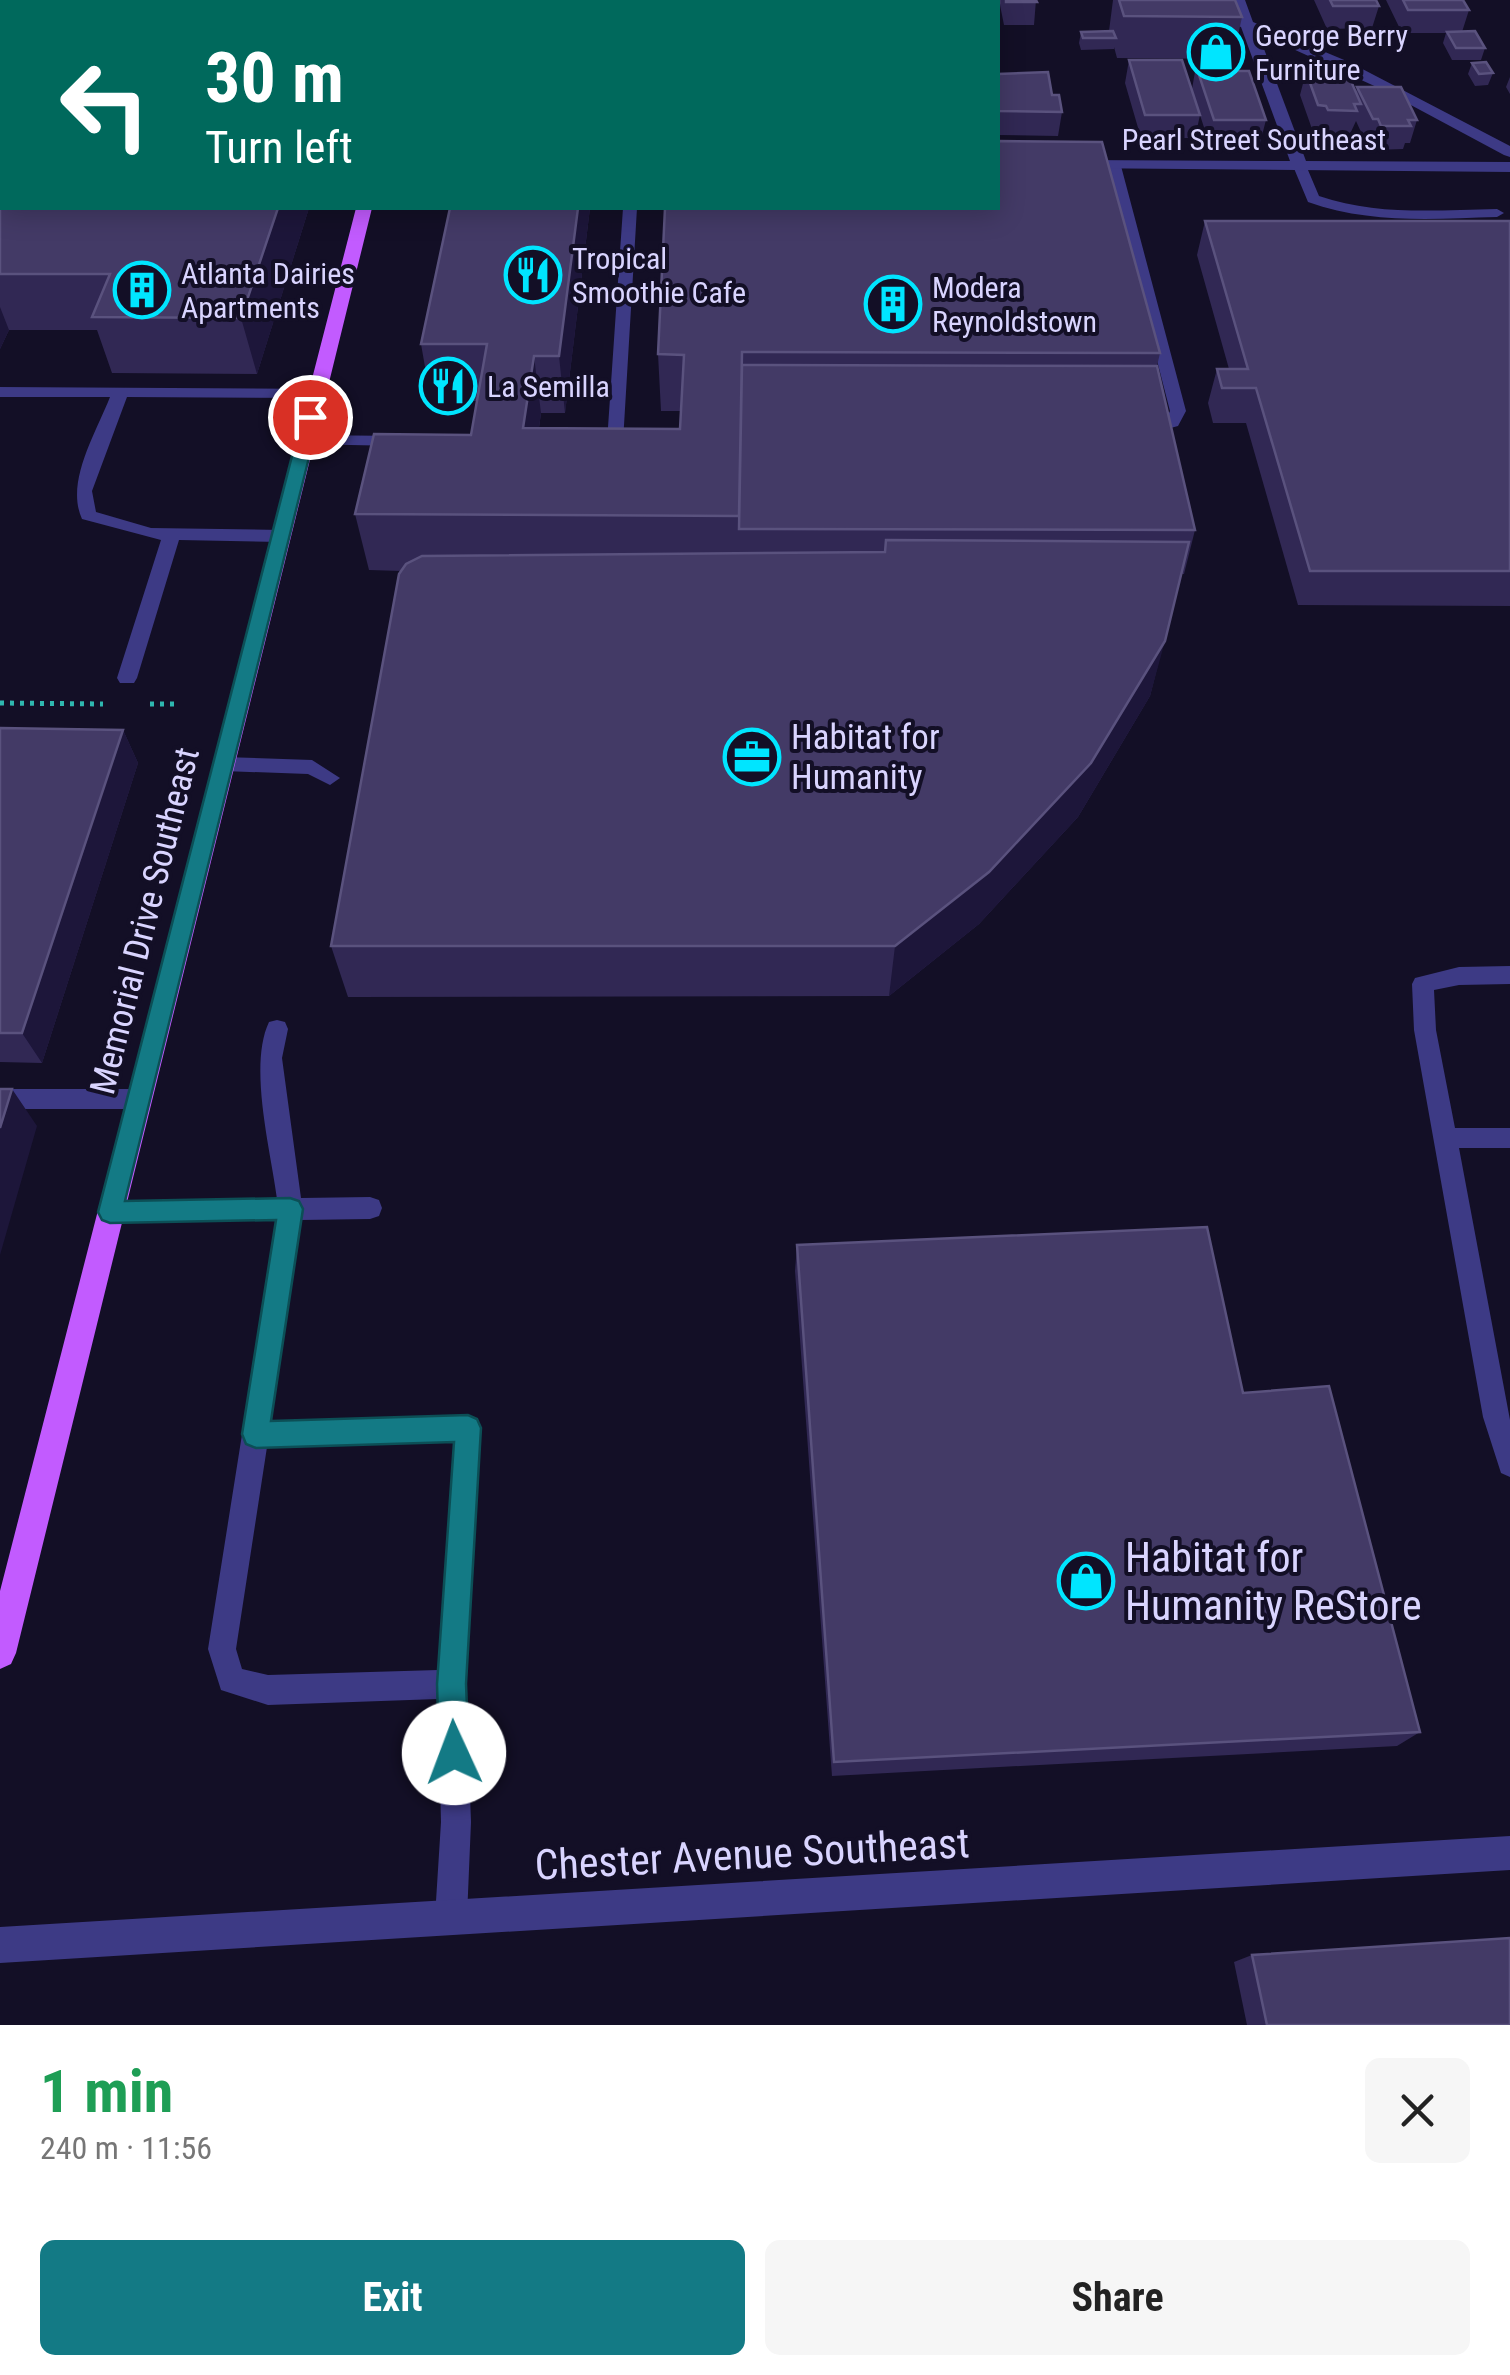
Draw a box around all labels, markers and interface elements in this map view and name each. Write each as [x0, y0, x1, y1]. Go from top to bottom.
place label: George Berry Furniture [1255, 18, 1408, 87]
shop icon: George Berry Furniture [1186, 22, 1246, 82]
text: 30 m [205, 37, 344, 119]
icon: left [40, 40, 170, 170]
text: Turn left [205, 121, 353, 174]
street label: Pearl Street Southeast [1122, 122, 1386, 157]
place label: Tropical Smoothie Cafe [572, 241, 746, 310]
restaurant icon: Tropical Smoothie Cafe [503, 245, 563, 305]
place label: Atlanta Dairies Apartments [181, 256, 355, 325]
building icon: Atlanta Dairies Apartments [112, 260, 172, 320]
place label: Modera Reynoldstown [932, 270, 1097, 339]
building icon: Modera Reynoldstown [863, 274, 923, 334]
restaurant icon: La Semilla [418, 356, 478, 416]
place label: La Semilla [487, 369, 610, 404]
pin [268, 375, 353, 460]
icon: arrive [283, 390, 338, 445]
place label: Habitat for Humanity [791, 717, 940, 798]
office icon: Habitat for Humanity [722, 727, 782, 787]
street label: Memorial Drive Southeast [82, 744, 208, 1098]
place label: Habitat for Humanity ReStore [1125, 1533, 1422, 1630]
shop icon: Habitat for Humanity ReStore [1056, 1551, 1116, 1611]
position arrow [402, 1701, 506, 1805]
street label: Chester Avenue Southeast [533, 1818, 971, 1890]
text: 1 min [40, 2056, 173, 2127]
button: close [1365, 2058, 1470, 2163]
text: 240 m · 11:56 [40, 2129, 212, 2167]
button: Exit [40, 2240, 745, 2355]
button: Share [765, 2240, 1470, 2355]

